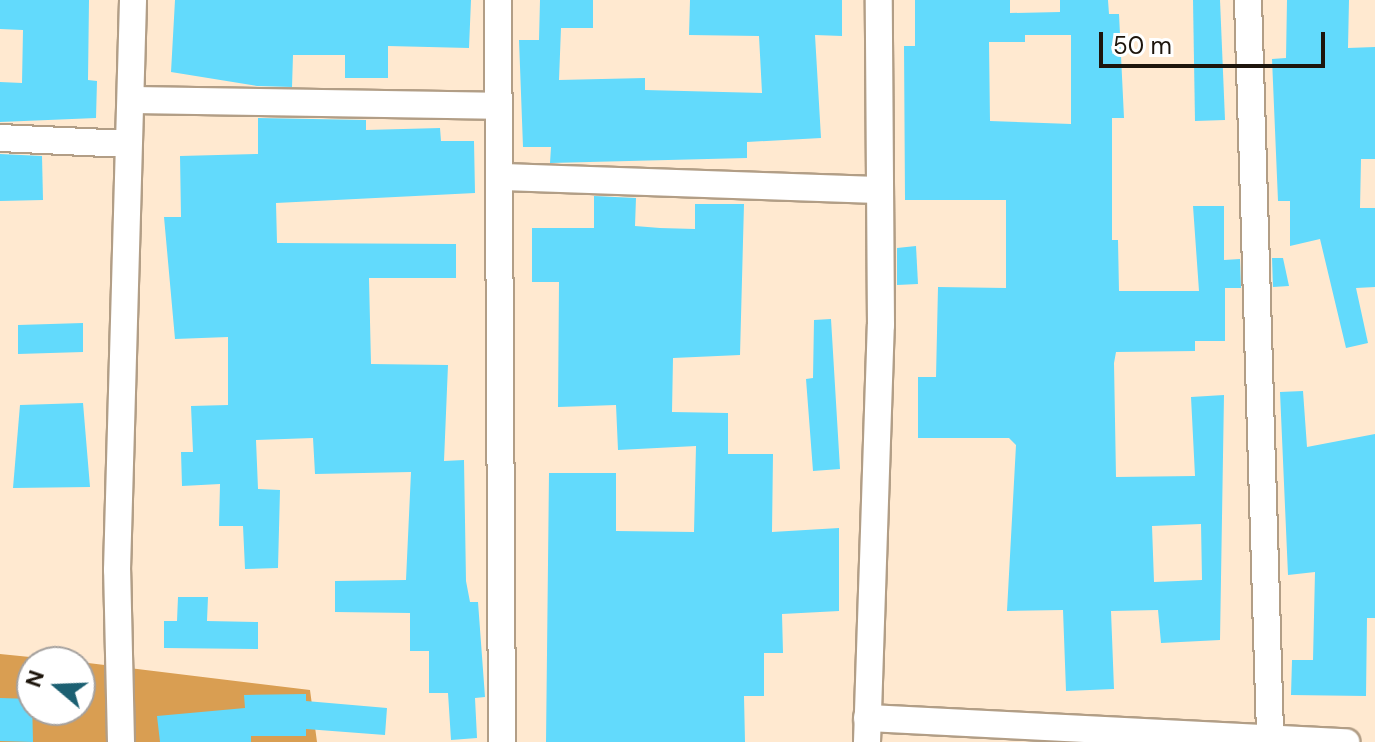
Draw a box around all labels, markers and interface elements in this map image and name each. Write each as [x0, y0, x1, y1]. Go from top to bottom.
scale bar [1103, 16, 1329, 66]
text: 50 m [1113, 30, 1172, 61]
north arrow [16, 646, 96, 726]
text: N [18, 666, 51, 691]

